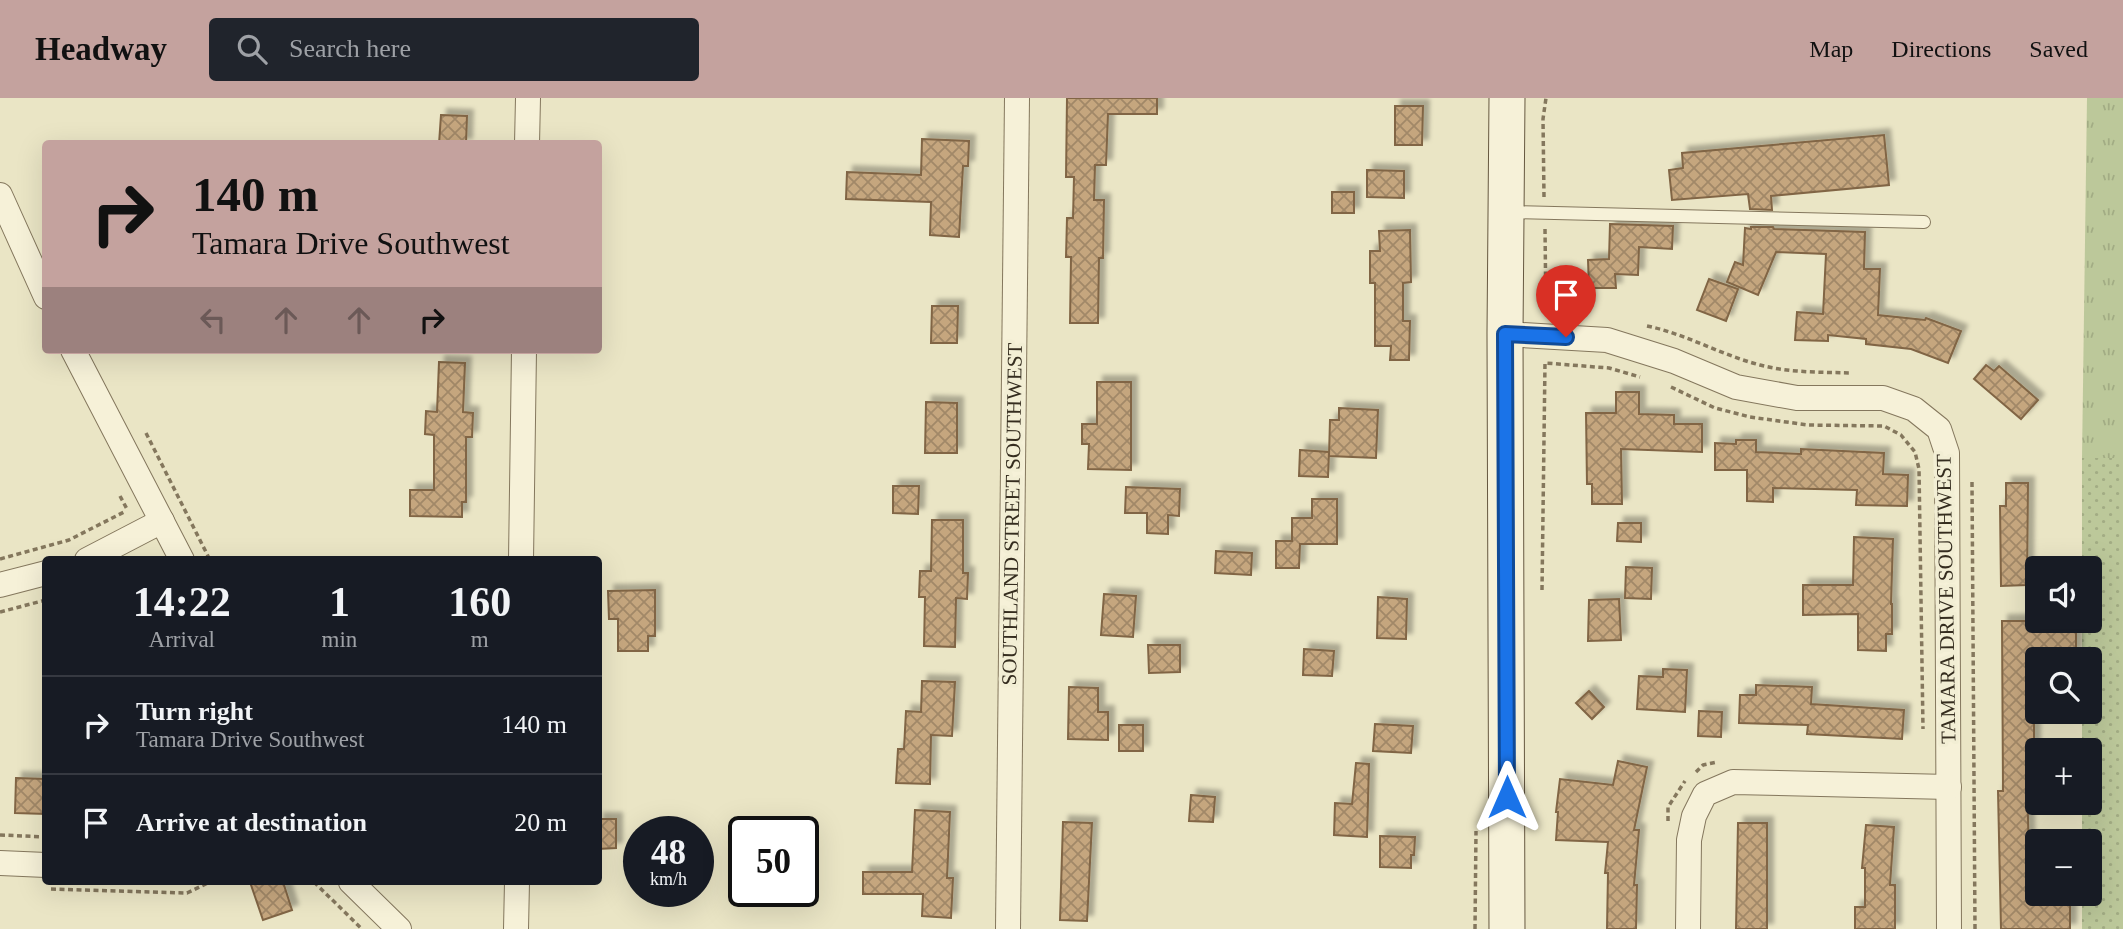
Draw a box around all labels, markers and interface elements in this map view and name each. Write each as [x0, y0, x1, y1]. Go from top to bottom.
search box [209, 18, 699, 81]
icon: search [233, 30, 271, 68]
text: Headway [35, 31, 167, 67]
text: Search here [289, 34, 411, 63]
text: Map [1809, 36, 1853, 62]
text: Directions [1891, 36, 1991, 62]
text: Saved [2029, 36, 2088, 62]
text: 140 m [192, 167, 319, 222]
icon: right [77, 168, 168, 259]
text: Tamara Drive Southwest [192, 225, 510, 261]
pin [1536, 265, 1596, 337]
icon: arrive [1547, 276, 1585, 314]
icon: left [194, 301, 232, 339]
icon: ahead [267, 301, 305, 339]
icon: ahead [340, 301, 378, 339]
icon: right [413, 301, 451, 339]
street label: SOUTHLAND STREET SOUTHWEST [997, 342, 1027, 685]
street label: TAMARA DRIVE SOUTHWEST [1931, 454, 1961, 744]
map controls [2025, 556, 2102, 906]
button: sound [2025, 556, 2102, 633]
text: 14:22 [133, 579, 231, 625]
text: 1 [329, 579, 350, 625]
text: 160 [448, 579, 511, 625]
text: Arrival [149, 627, 215, 652]
text: min [322, 627, 357, 652]
text: m [471, 627, 489, 652]
button: search [2025, 647, 2102, 724]
text: Turn right [136, 697, 253, 726]
icon: right [77, 706, 115, 744]
text: 140 m [501, 710, 567, 739]
text: Tamara Drive Southwest [136, 727, 364, 752]
button: + [2025, 738, 2102, 815]
position arrow [1470, 760, 1544, 834]
icon: arrive [77, 804, 115, 842]
text: Arrive at destination [136, 808, 367, 837]
text: 20 m [514, 808, 567, 837]
speed limit sign: 50 [728, 816, 819, 907]
button: − [2025, 829, 2102, 906]
text: 48 [651, 833, 686, 872]
text: km/h [650, 869, 687, 889]

